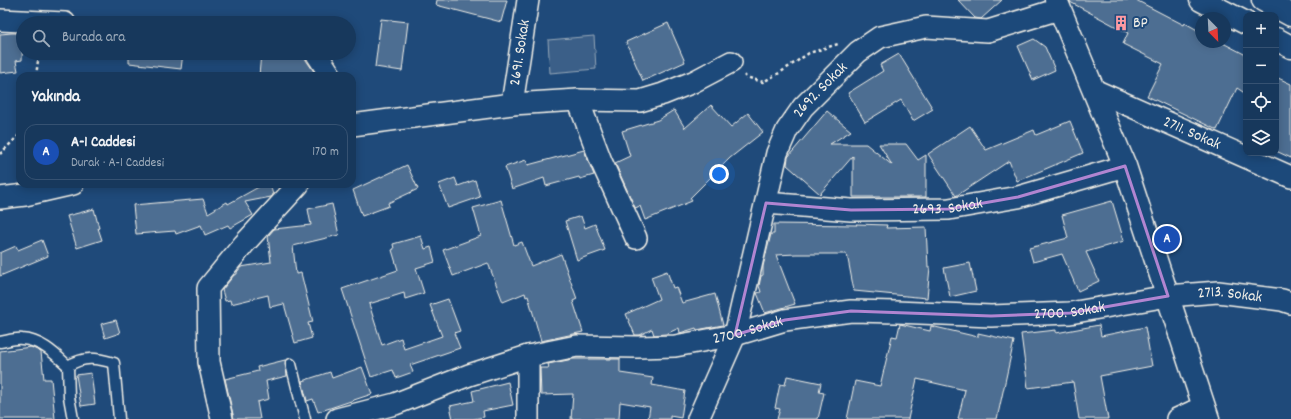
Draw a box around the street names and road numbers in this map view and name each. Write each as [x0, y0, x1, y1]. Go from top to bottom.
street label: 2691. Sokak [503, 18, 536, 87]
street label: 2692. Sokak [787, 57, 853, 122]
street label: 2711. Sokak [1159, 110, 1225, 156]
street label: 2693. Sokak [912, 192, 984, 221]
street label: 2713. Sokak [1197, 280, 1264, 309]
street label: 2700. Sokak [1033, 296, 1107, 326]
street label: 2700. Sokak [711, 310, 786, 350]

